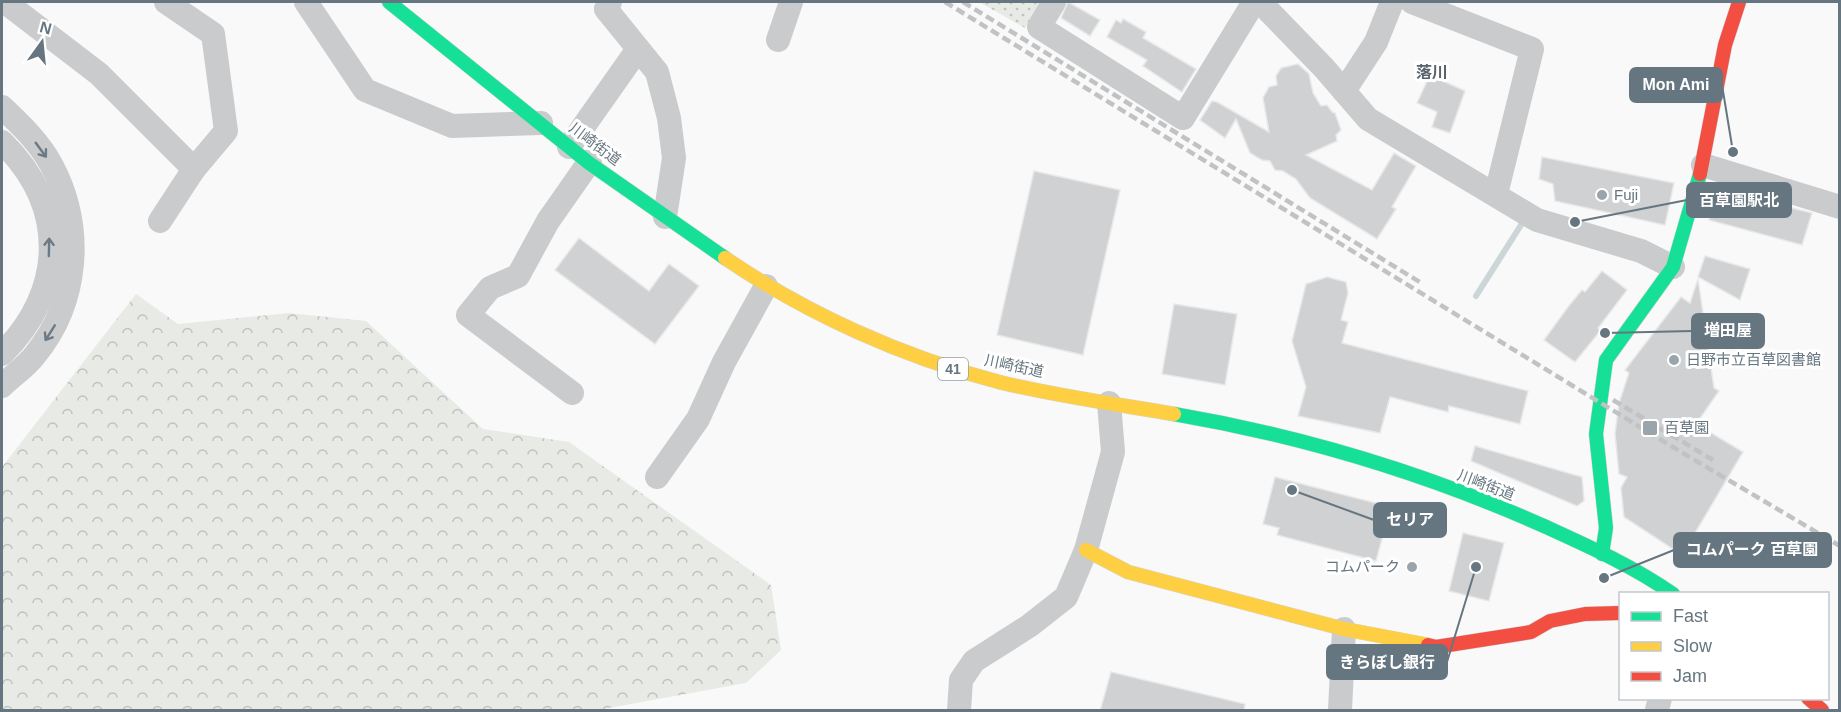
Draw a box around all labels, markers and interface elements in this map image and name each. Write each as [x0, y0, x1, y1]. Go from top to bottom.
north arrow [12, 12, 72, 72]
text: N [38, 18, 54, 38]
district label: 落川 [1416, 64, 1448, 81]
callout: Mon Ami [1630, 68, 1722, 102]
text: Mon Ami [1643, 76, 1709, 93]
street label: 川崎街道 [566, 119, 624, 168]
one-way arrow [35, 141, 47, 157]
callout: 百草園駅北 [1687, 183, 1791, 217]
place label: Fuji [1614, 186, 1638, 203]
marker: Fuji [1595, 188, 1609, 202]
text: 百草園駅北 [1699, 192, 1779, 209]
one-way arrow [44, 238, 55, 258]
callout: 増田屋 [1692, 314, 1764, 348]
text: 増田屋 [1704, 321, 1752, 339]
one-way arrow [43, 324, 55, 341]
street label: 川崎街道 [983, 351, 1045, 380]
place label: 日野市立百草図書館 [1686, 351, 1821, 368]
marker: 日野市立百草図書館 [1667, 353, 1681, 367]
road number: 41 [938, 358, 968, 380]
marker: 百草園 [1641, 419, 1659, 437]
place label: 百草園 [1664, 419, 1709, 436]
street label: 川崎街道 [1455, 466, 1517, 503]
callout: セリア [1374, 503, 1446, 537]
text: セリア [1386, 511, 1434, 528]
callout: コムパーク 百草園 [1674, 533, 1831, 567]
text: コムパーク 百草園 [1686, 541, 1818, 558]
place label: コムパーク [1325, 558, 1400, 575]
marker: コムパーク [1405, 560, 1419, 574]
legend [1619, 592, 1829, 700]
text: Fast [1673, 606, 1708, 626]
text: Slow [1673, 636, 1713, 656]
callout: きらぼし銀行 [1327, 645, 1447, 679]
text: きらぼし銀行 [1339, 654, 1435, 671]
text: Jam [1673, 666, 1707, 686]

